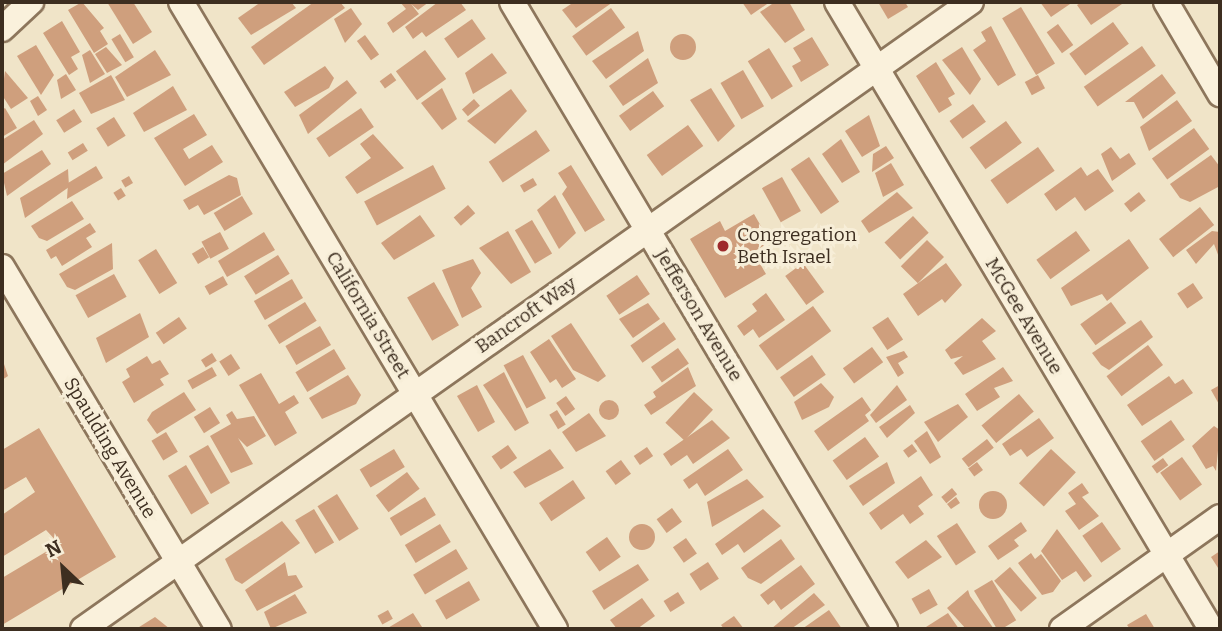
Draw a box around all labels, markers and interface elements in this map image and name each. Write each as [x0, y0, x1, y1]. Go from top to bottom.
place label: Congregation Beth Israel [737, 224, 857, 268]
marker: Congregation Beth Israel [715, 238, 731, 254]
street label: Jefferson Avenue [651, 245, 747, 385]
street label: California Street [321, 247, 415, 383]
street label: McGee Avenue [980, 254, 1068, 378]
street label: Bancroft Way [471, 272, 581, 358]
street label: Spaulding Avenue [59, 374, 161, 522]
north arrow [28, 533, 98, 603]
text: N [42, 535, 65, 562]

